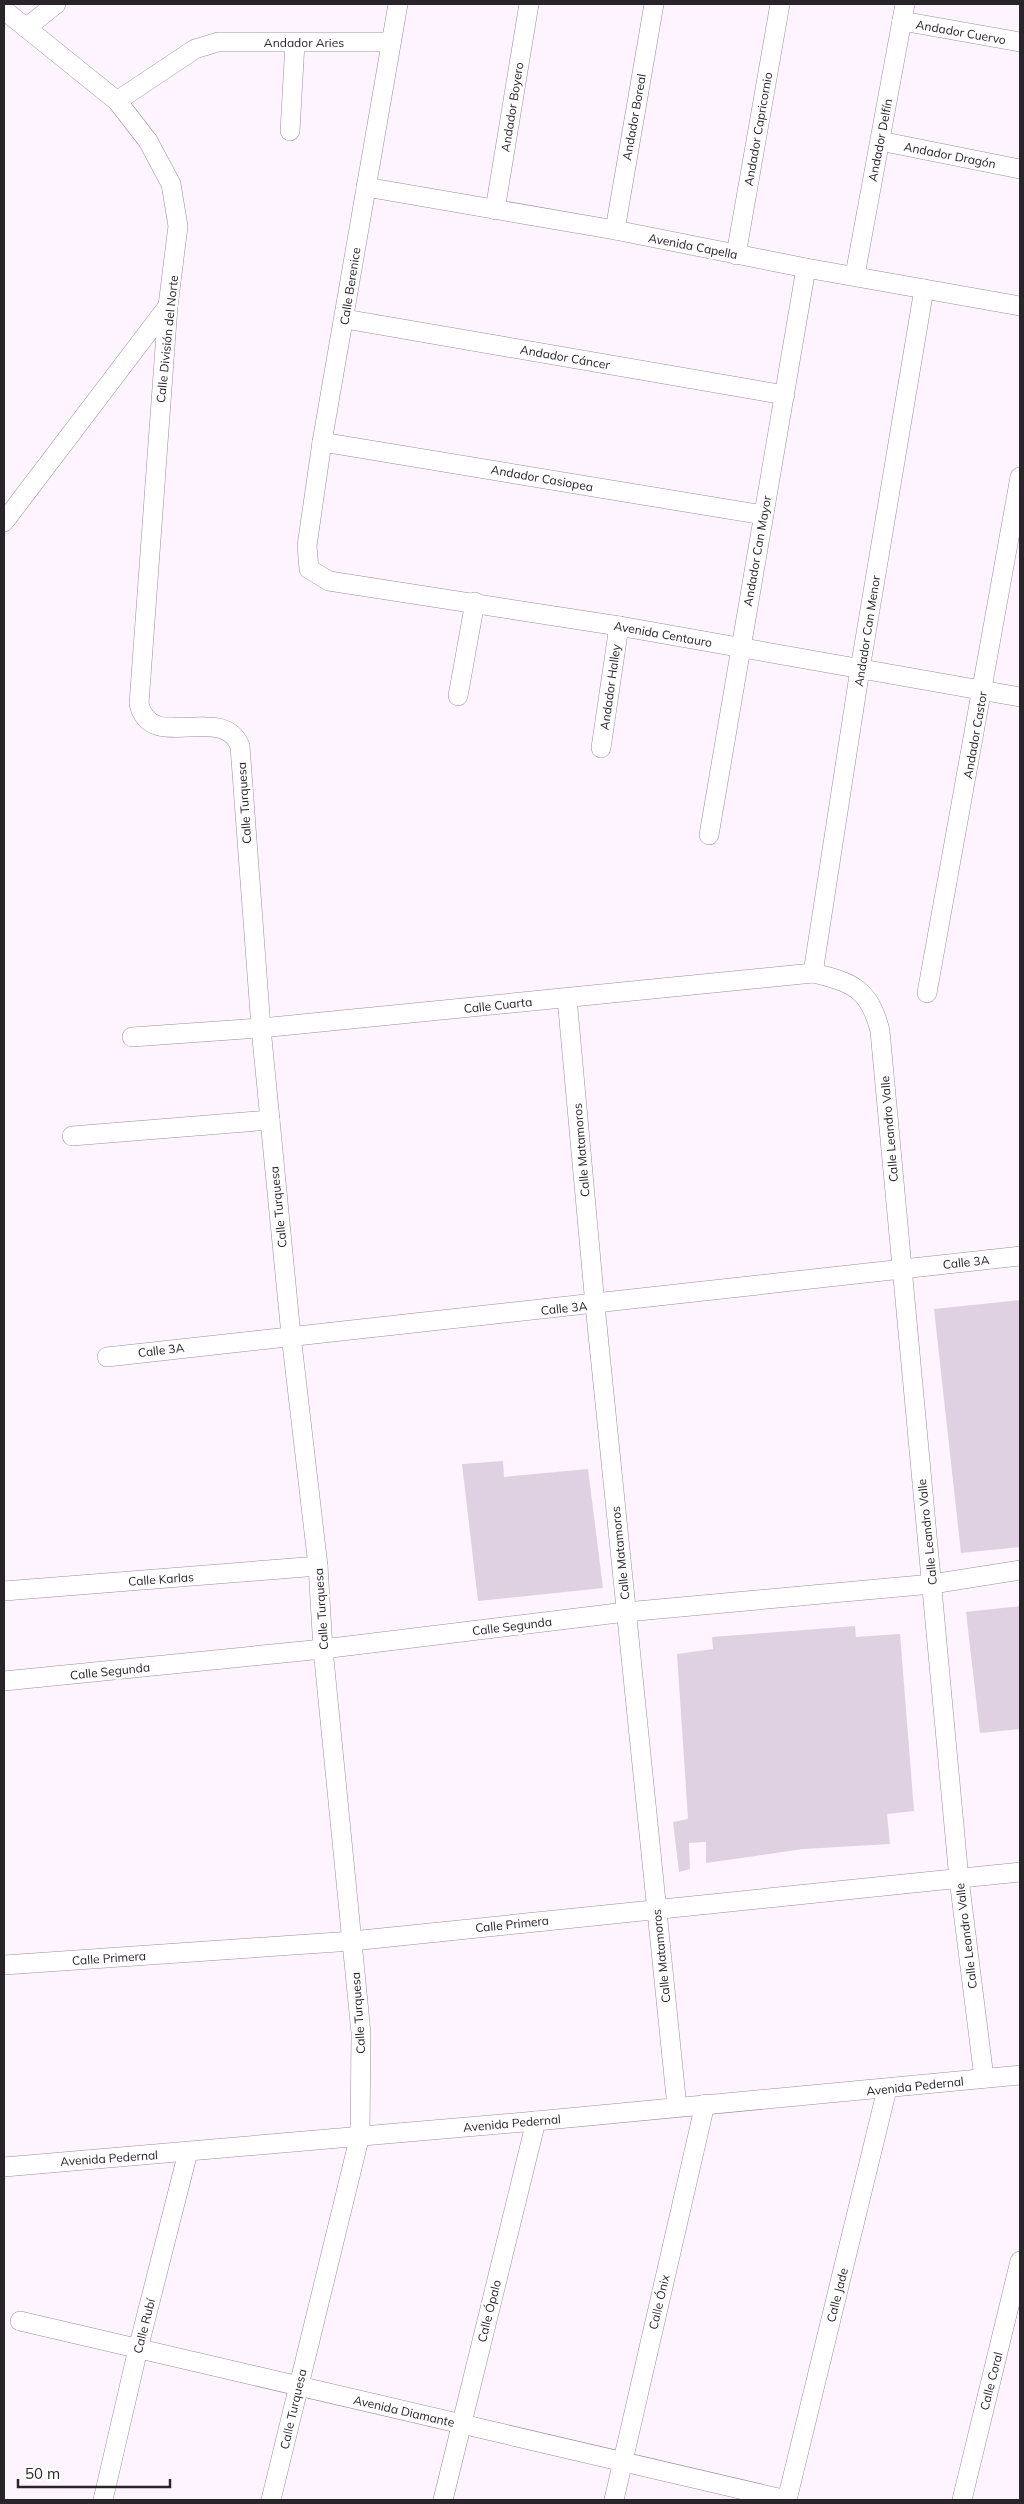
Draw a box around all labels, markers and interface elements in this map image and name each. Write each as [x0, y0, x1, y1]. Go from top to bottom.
street label: Andador Cuervo [915, 17, 1007, 47]
street label: Andador Aries [264, 35, 344, 50]
street label: Andador Boyero [498, 61, 527, 153]
street label: Andador Capricornio [741, 71, 775, 187]
street label: Andador Boreal [619, 73, 649, 161]
street label: Andador Delfín [865, 97, 895, 183]
street label: Andador Dragón [903, 139, 997, 171]
street label: Avenida Capella [647, 230, 739, 262]
street label: Calle Berenice [336, 246, 364, 326]
street label: Calle División del Norte [153, 274, 181, 404]
street label: Andador Cáncer [519, 342, 612, 372]
street label: Andador Casiopea [490, 462, 594, 494]
street label: Andador Can Mayor [740, 494, 774, 608]
street label: Andador Can Menor [851, 574, 883, 688]
street label: Avenida Centauro [613, 618, 713, 650]
street label: Andador Halley [597, 642, 624, 731]
street label: Andador Castor [960, 690, 990, 780]
street label: Calle Turquesa [234, 762, 254, 844]
street label: Calle Cuarta [463, 994, 533, 1016]
street label: Calle Leandro Valle [877, 1075, 901, 1183]
street label: Calle Matamoros [569, 1103, 593, 1197]
street label: Calle Turquesa [266, 1165, 290, 1249]
street label: Calle 3A [942, 1252, 990, 1272]
street label: Calle 3A [540, 1298, 588, 1318]
street label: Calle 3A [137, 1340, 185, 1360]
street label: Calle Leandro Valle [914, 1478, 940, 1586]
street label: Calle Matamoros [608, 1505, 632, 1601]
street label: Calle Turquesa [311, 1568, 331, 1650]
street label: Calle Karlas [128, 1569, 194, 1589]
street label: Calle Segunda [471, 1614, 553, 1638]
street label: Calle Segunda [69, 1659, 151, 1683]
street label: Calle Leandro Valle [952, 1882, 980, 1990]
street label: Calle Matamoros [649, 1908, 673, 2004]
street label: Calle Primera [474, 1913, 550, 1935]
street label: Calle Primera [72, 1948, 146, 1968]
street label: Calle Turquesa [348, 1972, 368, 2054]
street label: Avenida Pedernal [865, 2073, 965, 2099]
street label: Avenida Pedernal [463, 2111, 561, 2135]
street label: Avenida Pedernal [60, 2147, 158, 2169]
street label: Calle Jade [823, 2266, 851, 2324]
street label: Calle Ónix [645, 2272, 673, 2331]
street label: Calle Ópalo [474, 2278, 504, 2344]
street label: Calle Rubí [130, 2296, 158, 2355]
street label: Calle Coral [977, 2350, 1005, 2412]
street label: Calle Turquesa [276, 2367, 310, 2451]
street label: Avenida Diamante [352, 2392, 456, 2430]
scale bar [18, 2456, 170, 2488]
text: 50 m [25, 2464, 60, 2483]

